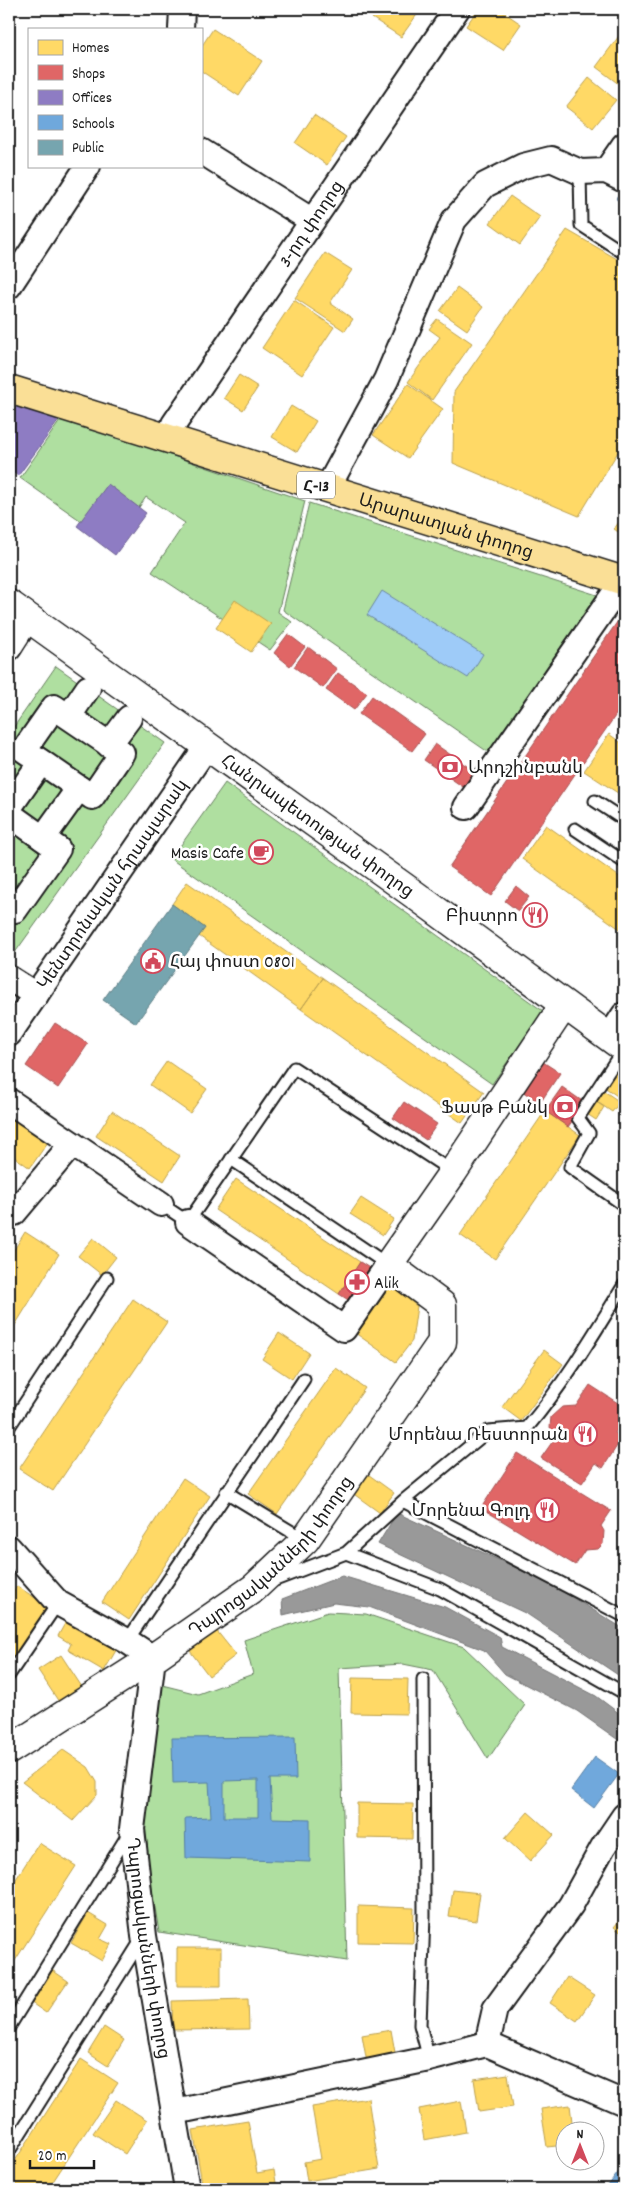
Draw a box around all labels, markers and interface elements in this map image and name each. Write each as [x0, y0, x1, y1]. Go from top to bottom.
legend [28, 28, 202, 168]
text: Homes [72, 38, 110, 60]
text: Shops [72, 64, 105, 86]
text: Offices [72, 88, 112, 110]
text: Schools [72, 114, 115, 136]
text: Public [72, 138, 104, 160]
street label: 3-րդ փողոց [274, 176, 351, 273]
road number: Հ-13 [297, 472, 335, 498]
street label: Արարատյան փողոց [355, 489, 536, 567]
street label: Հանրապետության փողոց [215, 750, 418, 905]
bank icon: Արդշինբանկ [437, 754, 463, 780]
place label: Արդշինբանկ [468, 757, 583, 782]
street label: Կենտրոնական հրապարակ [33, 775, 196, 996]
cafe icon: Masis Cafe [248, 839, 274, 865]
place label: Masis Cafe [171, 842, 244, 867]
restaurant icon: Բիստրո [522, 902, 548, 928]
place label: Բիստրո [446, 905, 518, 930]
public building icon: Հայ փոստ 0801 [140, 948, 166, 974]
place label: Հայ փոստ 0801 [170, 951, 295, 976]
bank icon: Ֆասթ Բանկ [552, 1094, 578, 1120]
place label: Ֆասթ Բանկ [441, 1097, 548, 1122]
pharmacy icon: Alik [344, 1269, 370, 1295]
place label: Alik [374, 1272, 399, 1297]
restaurant icon: Մորենա Ռեստորան [572, 1421, 598, 1447]
place label: Մորենա Ռեստորան [388, 1424, 568, 1449]
street label: Դպրոցականների փողոց [184, 1472, 361, 1645]
restaurant icon: Մորենա Գոլդ [534, 1497, 560, 1523]
place label: Մորենա Գոլդ [412, 1500, 530, 1525]
street label: Դպրոցականների փողոց [118, 1836, 175, 2061]
north arrow [556, 2120, 606, 2170]
text: N [577, 2125, 584, 2145]
scale bar [30, 2138, 94, 2170]
text: 20 m [38, 2146, 66, 2168]

